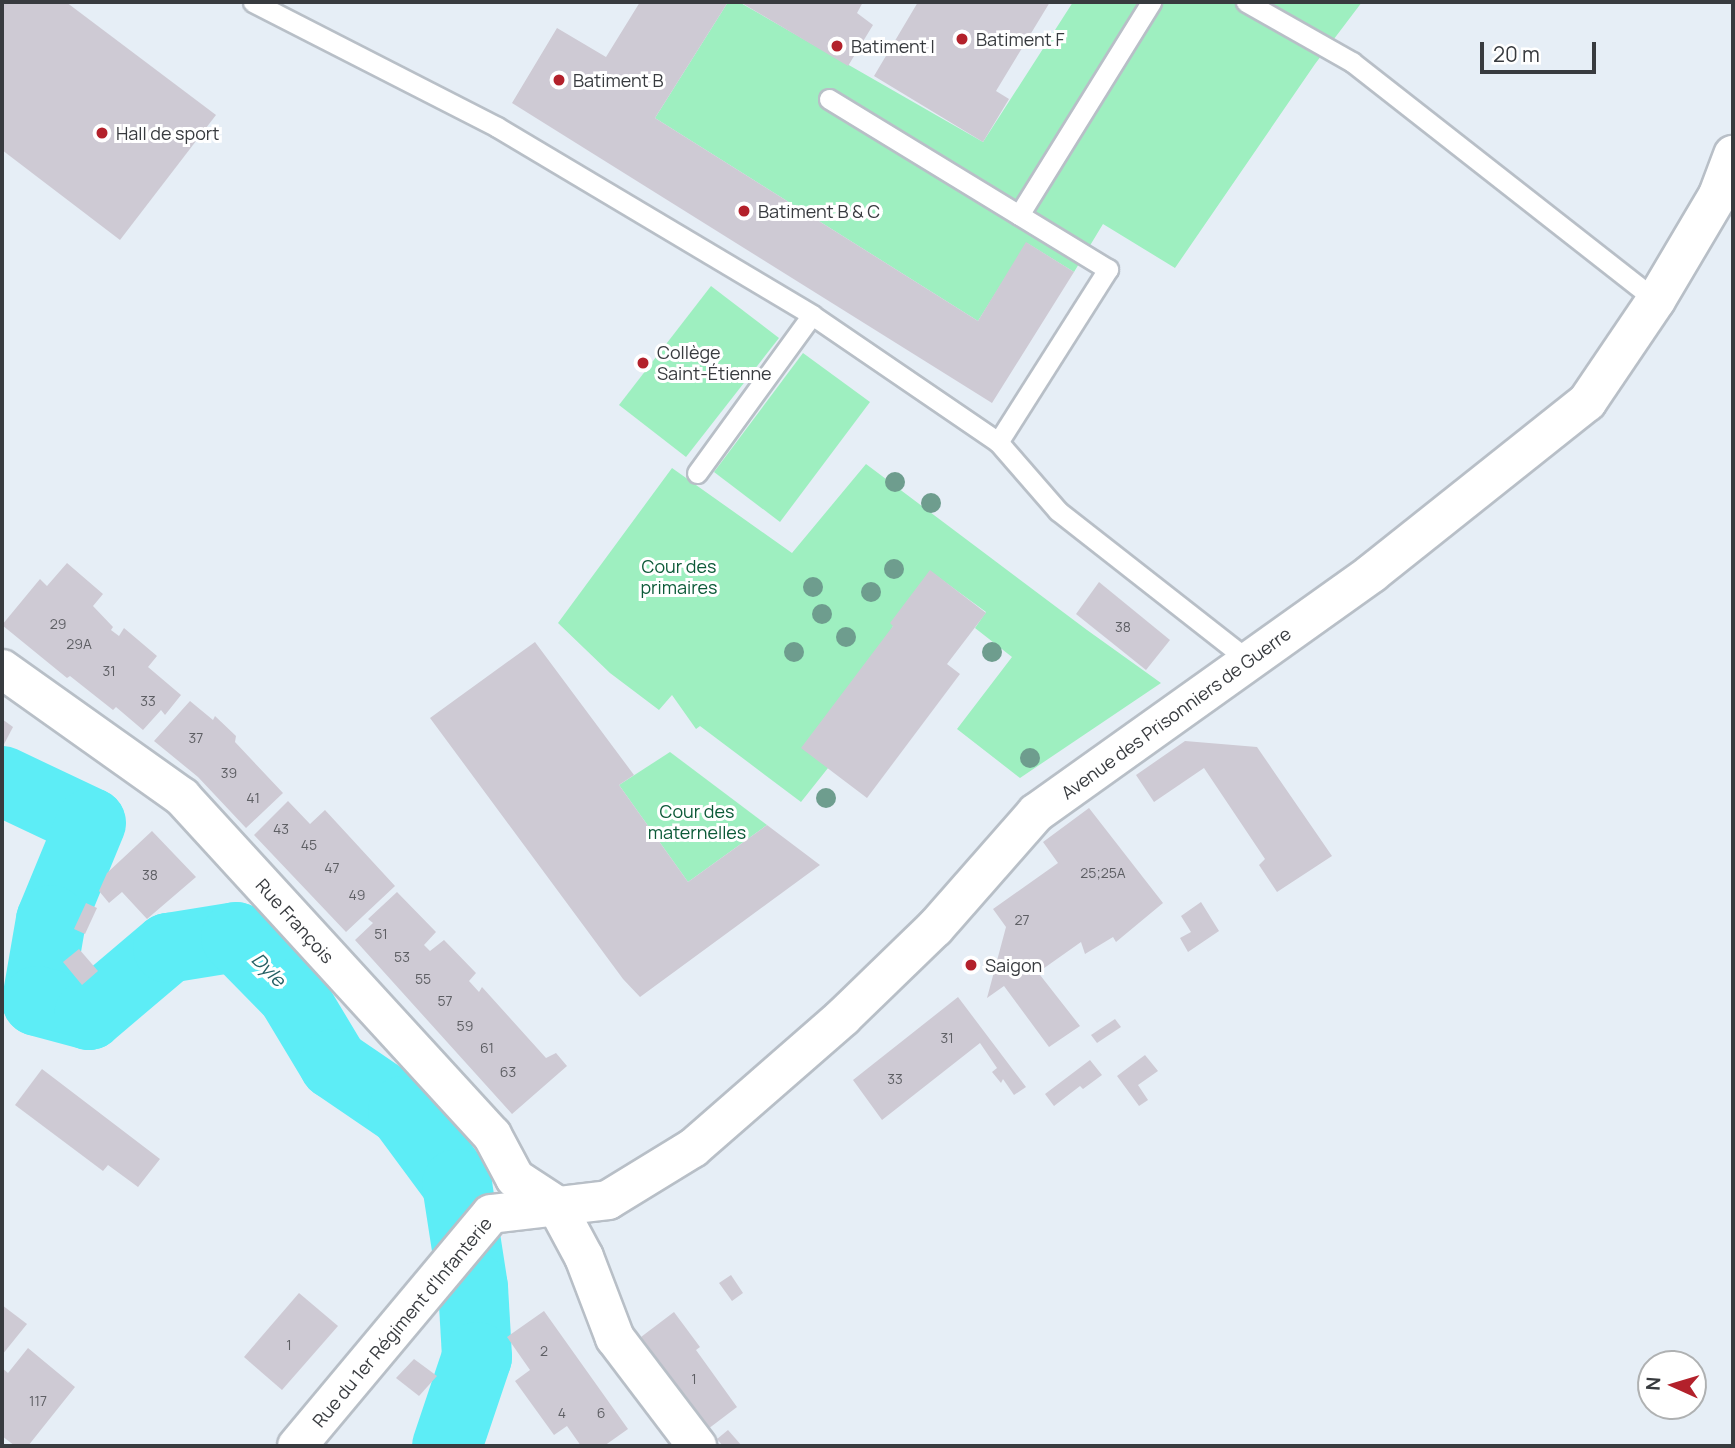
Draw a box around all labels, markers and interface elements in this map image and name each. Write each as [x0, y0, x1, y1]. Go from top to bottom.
place label: Batiment F [976, 28, 1064, 50]
scale bar [1483, 28, 1598, 72]
marker: Batiment F [954, 31, 970, 47]
place label: Batiment I [851, 35, 935, 57]
marker: Batiment I [829, 38, 845, 54]
text: 20 m [1493, 40, 1540, 68]
place label: Batiment B [573, 69, 663, 91]
marker: Batiment B [551, 72, 567, 88]
place label: Hall de sport [116, 122, 220, 144]
marker: Hall de sport [94, 125, 110, 141]
place label: Batiment B & C [758, 200, 880, 222]
marker: Batiment B & C [736, 203, 752, 219]
place label: Collège Saint-Étienne [657, 342, 772, 384]
marker: Collège Saint-Étienne [635, 355, 651, 371]
park label: Cour des primaires [640, 556, 718, 598]
house number: 29 [50, 616, 66, 632]
house number: 38 [1115, 619, 1131, 635]
street label: Avenue des Prisonniers de Guerre [1057, 622, 1295, 804]
house number: 29A [66, 636, 92, 652]
house number: 31 [102, 663, 116, 679]
house number: 33 [140, 693, 156, 709]
house number: 37 [189, 730, 203, 746]
house number: 39 [221, 765, 237, 781]
house number: 41 [246, 790, 260, 806]
park label: Cour des maternelles [648, 801, 746, 844]
house number: 43 [273, 821, 289, 837]
house number: 45 [301, 837, 317, 853]
house number: 47 [324, 860, 340, 876]
house number: 25;25A [1080, 865, 1126, 881]
house number: 38 [142, 867, 158, 883]
street label: Rue François [252, 874, 338, 968]
house number: 49 [349, 887, 365, 903]
house number: 27 [1014, 912, 1030, 928]
house number: 51 [374, 926, 388, 942]
water label: Dyle [246, 948, 290, 992]
house number: 53 [394, 949, 410, 965]
place label: Saigon [985, 954, 1042, 976]
marker: Saigon [963, 957, 979, 973]
house number: 55 [415, 971, 431, 987]
house number: 57 [437, 993, 453, 1009]
house number: 59 [457, 1018, 473, 1034]
house number: 31 [940, 1030, 954, 1046]
house number: 61 [480, 1040, 494, 1056]
house number: 63 [500, 1064, 516, 1080]
house number: 33 [887, 1071, 903, 1087]
street label: Rue du 1er Régiment d'Infanterie [308, 1213, 496, 1431]
house number: 1 [286, 1337, 292, 1353]
house number: 2 [540, 1343, 548, 1359]
north arrow [1637, 1350, 1707, 1420]
house number: 1 [691, 1371, 697, 1387]
text: N [1640, 1376, 1666, 1391]
house number: 117 [29, 1393, 47, 1409]
house number: 4 [558, 1405, 566, 1421]
house number: 6 [597, 1405, 605, 1421]

